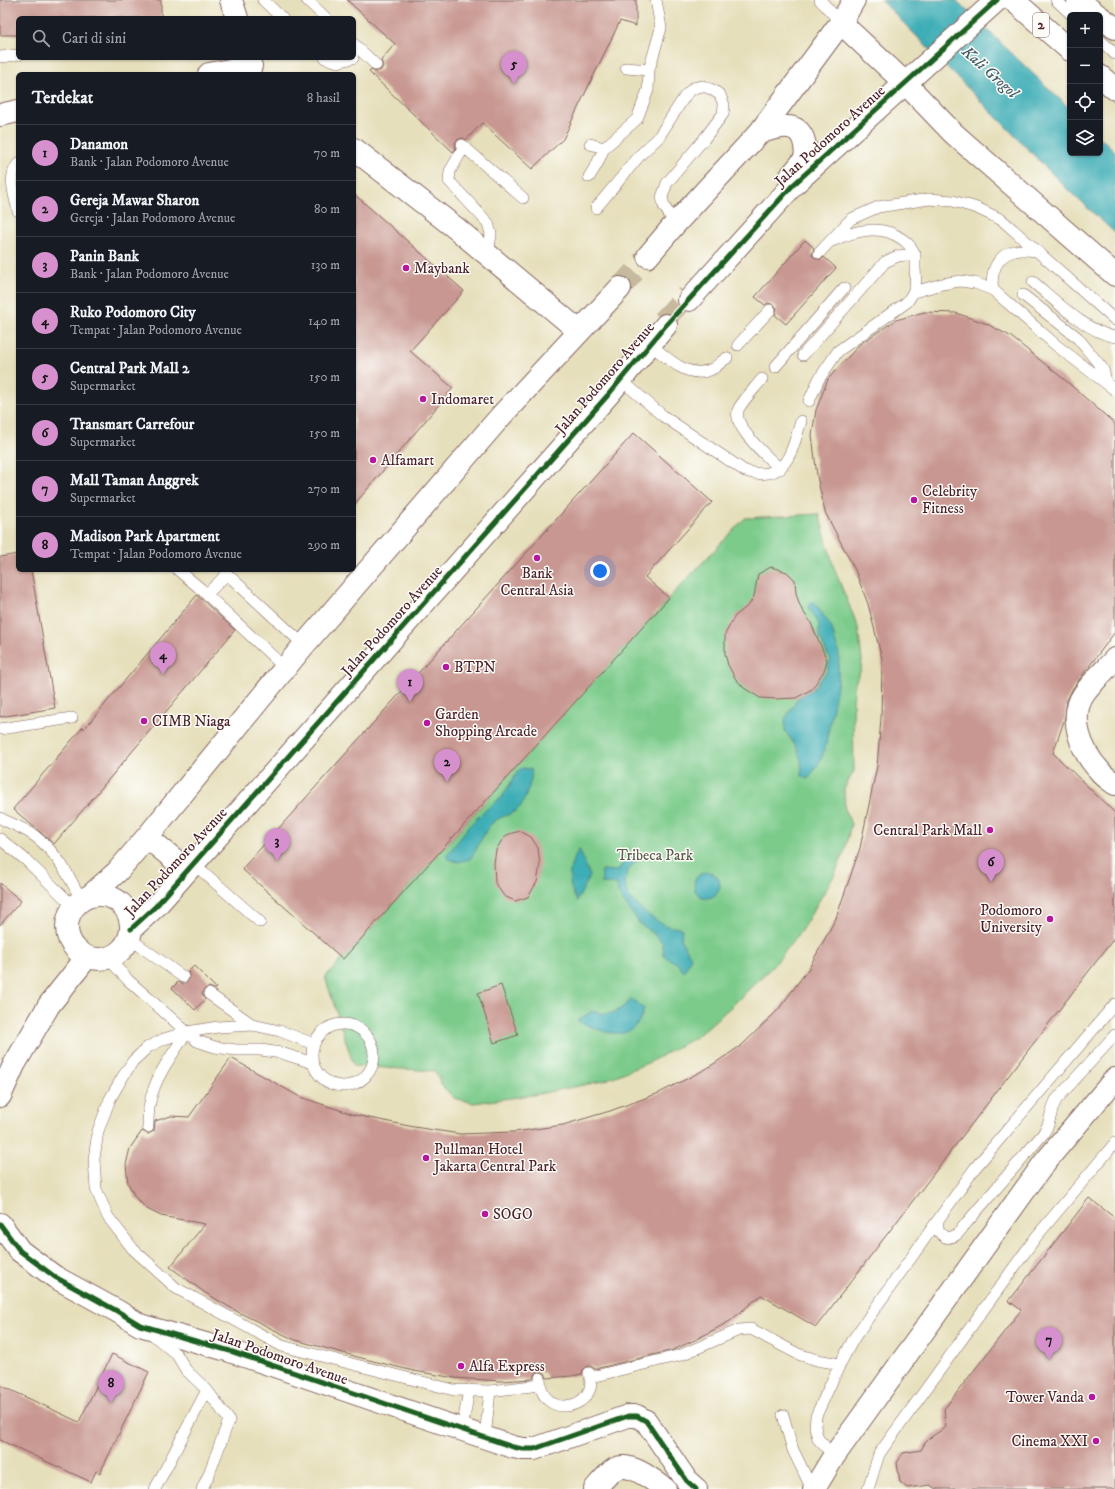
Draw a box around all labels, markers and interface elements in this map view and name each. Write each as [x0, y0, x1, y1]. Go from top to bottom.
map controls [1067, 12, 1103, 156]
button: + [1067, 12, 1103, 48]
road number: 2 [1033, 13, 1049, 37]
search box [16, 16, 356, 60]
icon: search [30, 27, 52, 49]
text: Cari di sini [62, 29, 126, 48]
water label: Kali Grogol [957, 41, 1024, 104]
button: − [1067, 48, 1103, 84]
pin: 5 [501, 51, 527, 84]
street label: Jalan Podomoro Avenue [769, 81, 889, 192]
button: locate [1067, 84, 1103, 120]
text: Terdekat [32, 87, 93, 109]
text: 8 hasil [307, 90, 340, 106]
button: layers [1067, 120, 1103, 156]
text: Danamon [70, 135, 128, 154]
text: 1 [43, 145, 47, 161]
text: 70 m [314, 145, 340, 161]
text: Bank · Jalan Podomoro Avenue [70, 154, 229, 170]
text: Gereja Mawar Sharon [70, 191, 199, 210]
text: 2 [42, 201, 48, 217]
text: 80 m [314, 201, 340, 217]
text: Gereja · Jalan Podomoro Avenue [70, 210, 235, 226]
text: Panin Bank [70, 247, 139, 266]
text: 3 [43, 257, 47, 273]
text: 130 m [311, 257, 340, 273]
place label: Maybank [414, 259, 470, 278]
marker: Maybank [401, 263, 411, 273]
text: Bank · Jalan Podomoro Avenue [70, 266, 229, 282]
text: Ruko Podomoro City [70, 303, 196, 322]
text: 4 [41, 313, 49, 329]
text: 140 m [308, 313, 340, 329]
street label: Jalan Podomoro Avenue [550, 318, 659, 439]
text: Tempat · Jalan Podomoro Avenue [70, 322, 242, 338]
text: Central Park Mall 2 [70, 359, 189, 378]
text: 5 [42, 369, 48, 385]
text: 150 m [309, 369, 340, 385]
text: Supermarket [70, 378, 136, 394]
place label: Indomaret [431, 390, 494, 409]
marker: Indomaret [418, 394, 428, 404]
text: Transmart Carrefour [70, 415, 194, 434]
text: 6 [42, 425, 48, 441]
text: 150 m [309, 425, 340, 441]
text: Supermarket [70, 434, 136, 450]
place label: Alfamart [381, 451, 434, 470]
marker: Alfamart [368, 455, 378, 465]
text: Mall Taman Anggrek [70, 471, 199, 490]
text: 7 [42, 481, 48, 497]
text: 270 m [308, 481, 340, 497]
place label: Celebrity Fitness [922, 482, 978, 518]
text: Supermarket [70, 490, 136, 506]
marker: Celebrity Fitness [909, 495, 919, 505]
text: Madison Park Apartment [70, 527, 220, 546]
text: 8 [42, 537, 48, 553]
text: 290 m [308, 537, 340, 553]
text: Tempat · Jalan Podomoro Avenue [70, 546, 242, 562]
marker: Bank Central Asia [532, 553, 542, 563]
your location [590, 561, 610, 581]
street label: Jalan Podomoro Avenue [336, 562, 447, 682]
place label: Bank Central Asia [500, 564, 574, 600]
pin: 4 [150, 642, 176, 675]
place label: BTPN [454, 658, 496, 677]
marker: BTPN [441, 662, 451, 672]
pin: 1 [397, 669, 423, 702]
place label: Garden Shopping Arcade [435, 705, 537, 741]
place label: CIMB Niaga [152, 712, 231, 731]
marker: CIMB Niaga [139, 716, 149, 726]
marker: Garden Shopping Arcade [422, 718, 432, 728]
pin: 2 [434, 749, 460, 782]
street label: Jalan Podomoro Avenue [119, 803, 231, 922]
place label: Central Park Mall [873, 821, 982, 840]
marker: Central Park Mall [985, 825, 995, 835]
pin: 3 [264, 828, 290, 861]
park label: Tribeca Park [617, 846, 694, 865]
pin: 6 [978, 849, 1004, 882]
place label: Podomoro University [980, 901, 1043, 937]
marker: Podomoro University [1045, 914, 1055, 924]
place label: Pullman Hotel Jakarta Central Park [432, 1140, 557, 1176]
marker: Pullman Hotel Jakarta Central Park [421, 1153, 431, 1163]
place label: SOGO [493, 1205, 533, 1224]
marker: SOGO [480, 1209, 490, 1219]
street label: Jalan Podomoro Avenue [208, 1324, 350, 1389]
pin: 7 [1036, 1327, 1062, 1360]
place label: Alfa Express [469, 1357, 545, 1376]
marker: Alfa Express [456, 1361, 466, 1371]
pin: 8 [98, 1370, 124, 1403]
place label: Tower Vanda [1006, 1388, 1085, 1407]
marker: Tower Vanda [1087, 1392, 1097, 1402]
place label: Cinema XXI [1011, 1432, 1088, 1451]
marker: Cinema XXI [1091, 1436, 1101, 1446]

